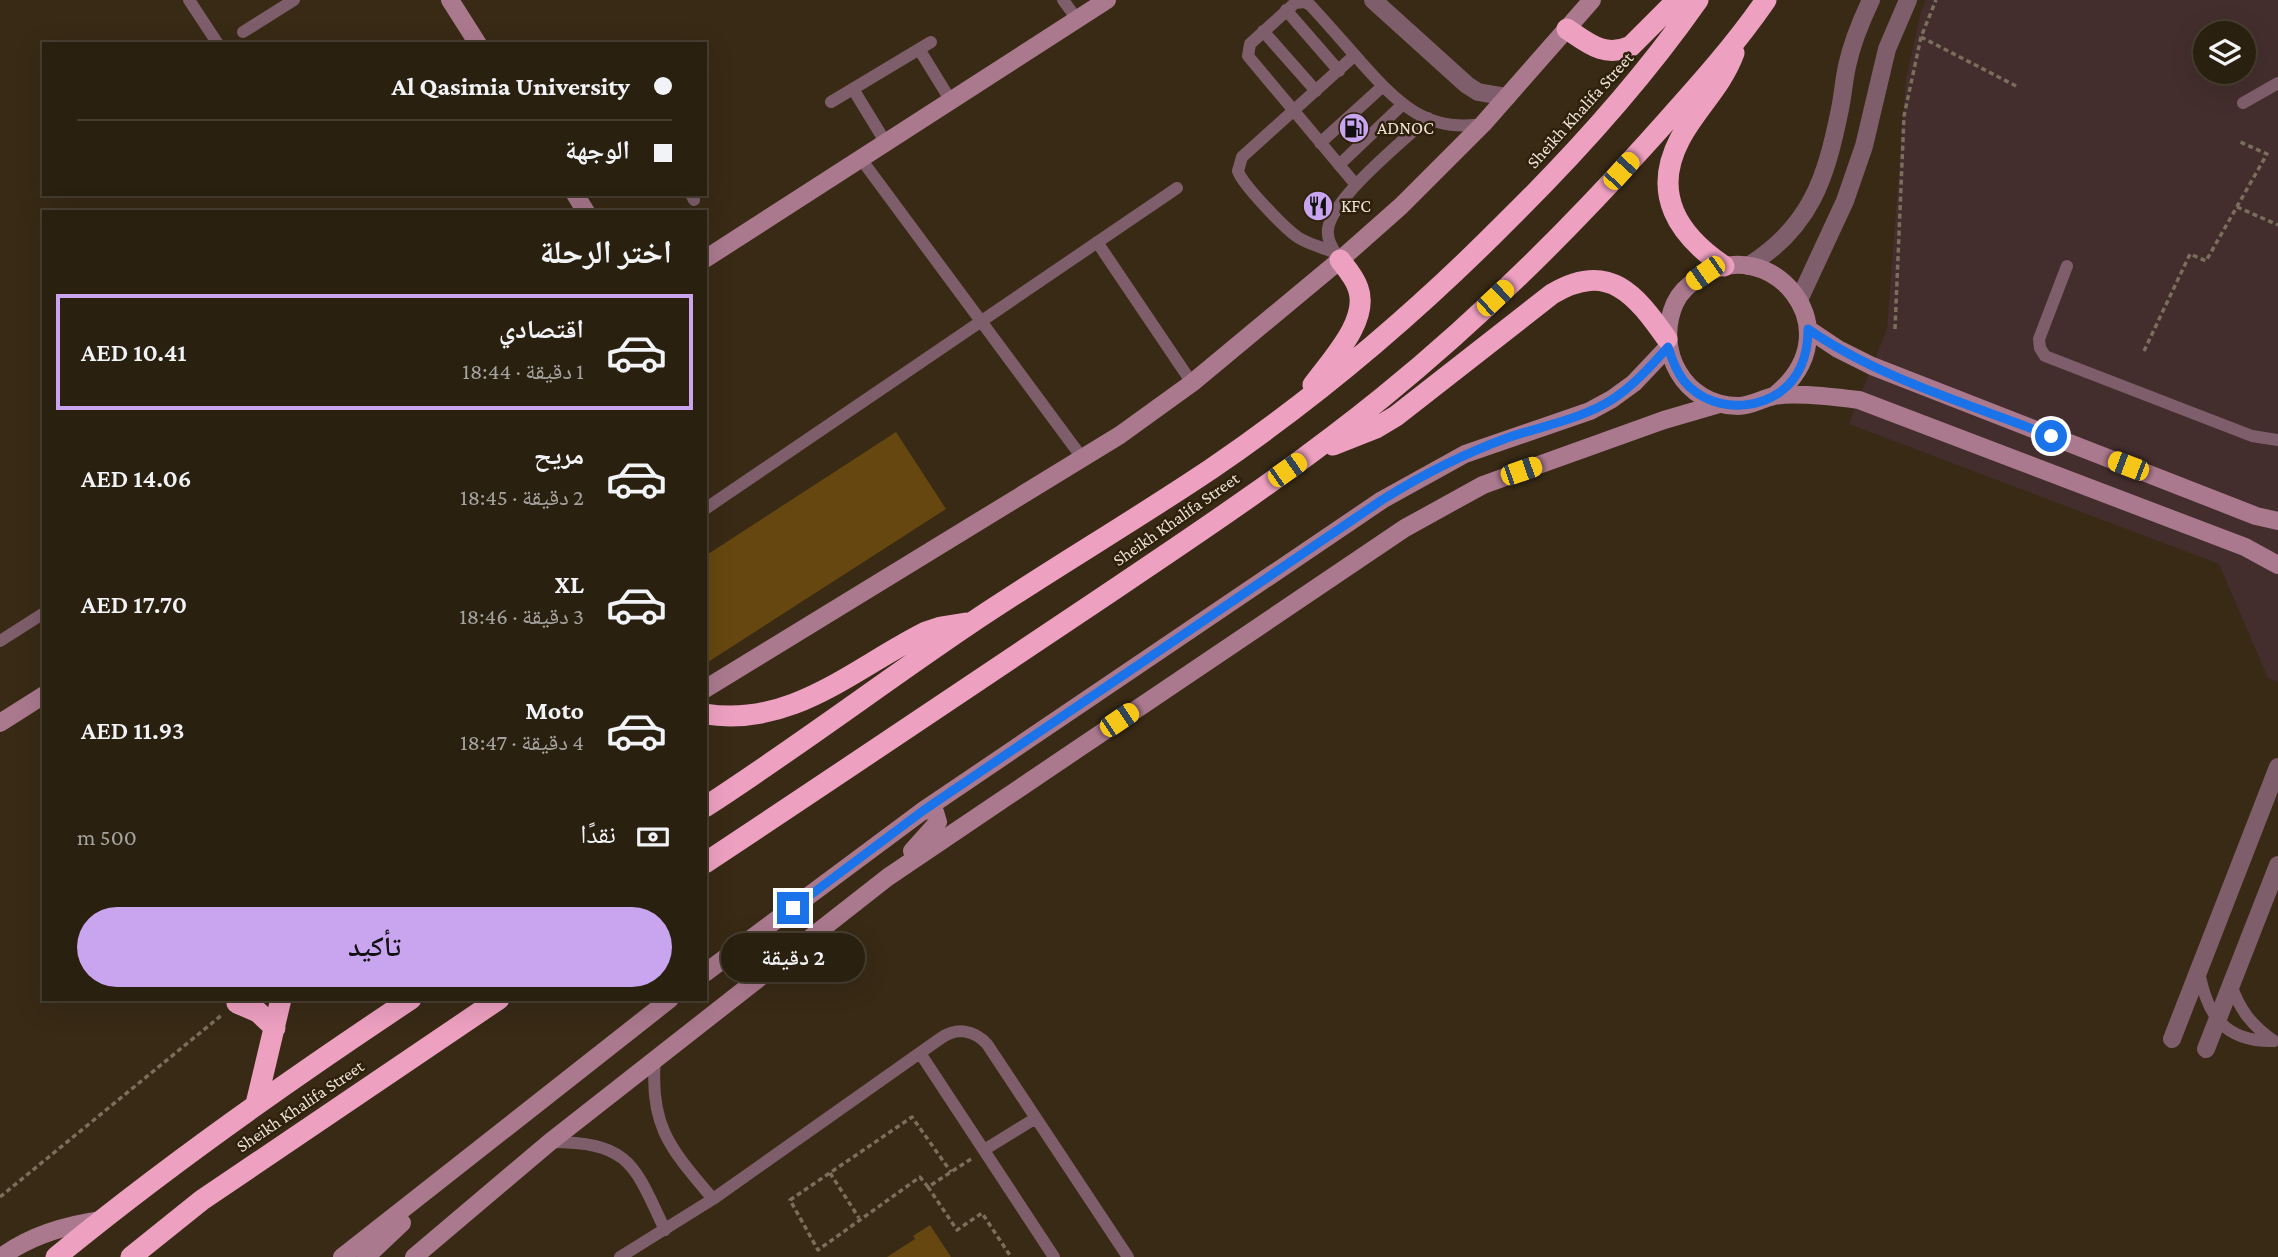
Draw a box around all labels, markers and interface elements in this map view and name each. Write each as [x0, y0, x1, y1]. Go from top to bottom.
map controls [2193, 21, 2256, 84]
button: layers [2193, 21, 2256, 84]
street label: Sheikh Khalifa Street [1523, 47, 1638, 172]
text: Al Qasimia University [391, 72, 630, 101]
fuel station icon: ADNOC [1337, 111, 1371, 145]
place label: ADNOC [1377, 118, 1434, 138]
text: الوجهة [565, 136, 630, 165]
car [1600, 148, 1643, 194]
restaurant icon: KFC [1301, 189, 1335, 223]
place label: KFC [1341, 196, 1371, 216]
text: اختر الرحلة [540, 234, 672, 270]
car [1682, 252, 1729, 294]
car [1473, 276, 1518, 320]
text: اقتصادي [499, 315, 584, 344]
icon: car [605, 321, 668, 384]
text: AED 10.41 [81, 338, 187, 367]
text: 1 دقيقة · 18:44 [462, 358, 584, 384]
route start [2035, 420, 2067, 452]
text: مريح [534, 441, 584, 470]
icon: car [605, 447, 668, 510]
car [1264, 449, 1311, 491]
car [2105, 449, 2152, 483]
car [1498, 454, 1545, 488]
text: AED 14.06 [81, 464, 192, 493]
street label: Sheikh Khalifa Street [1109, 467, 1244, 570]
text: 2 دقيقة · 18:45 [460, 484, 584, 510]
text: XL [555, 570, 584, 599]
icon: car [605, 573, 668, 636]
text: AED 17.70 [81, 590, 187, 619]
text: 3 دقيقة · 18:46 [459, 603, 584, 629]
text: Moto [525, 696, 584, 725]
icon: car [605, 699, 668, 762]
car [1096, 700, 1143, 740]
text: AED 11.93 [81, 716, 185, 745]
text: 4 دقيقة · 18:47 [460, 729, 584, 755]
icon: cash [634, 818, 672, 856]
text: نقدًا [580, 820, 616, 849]
text: 500 m [77, 824, 137, 850]
route end [777, 892, 809, 924]
button: تأكيد [77, 907, 672, 987]
callout: 2 دقيقة [721, 932, 865, 982]
text: 2 دقيقة [761, 944, 825, 970]
street label: Sheikh Khalifa Street [233, 1055, 368, 1156]

